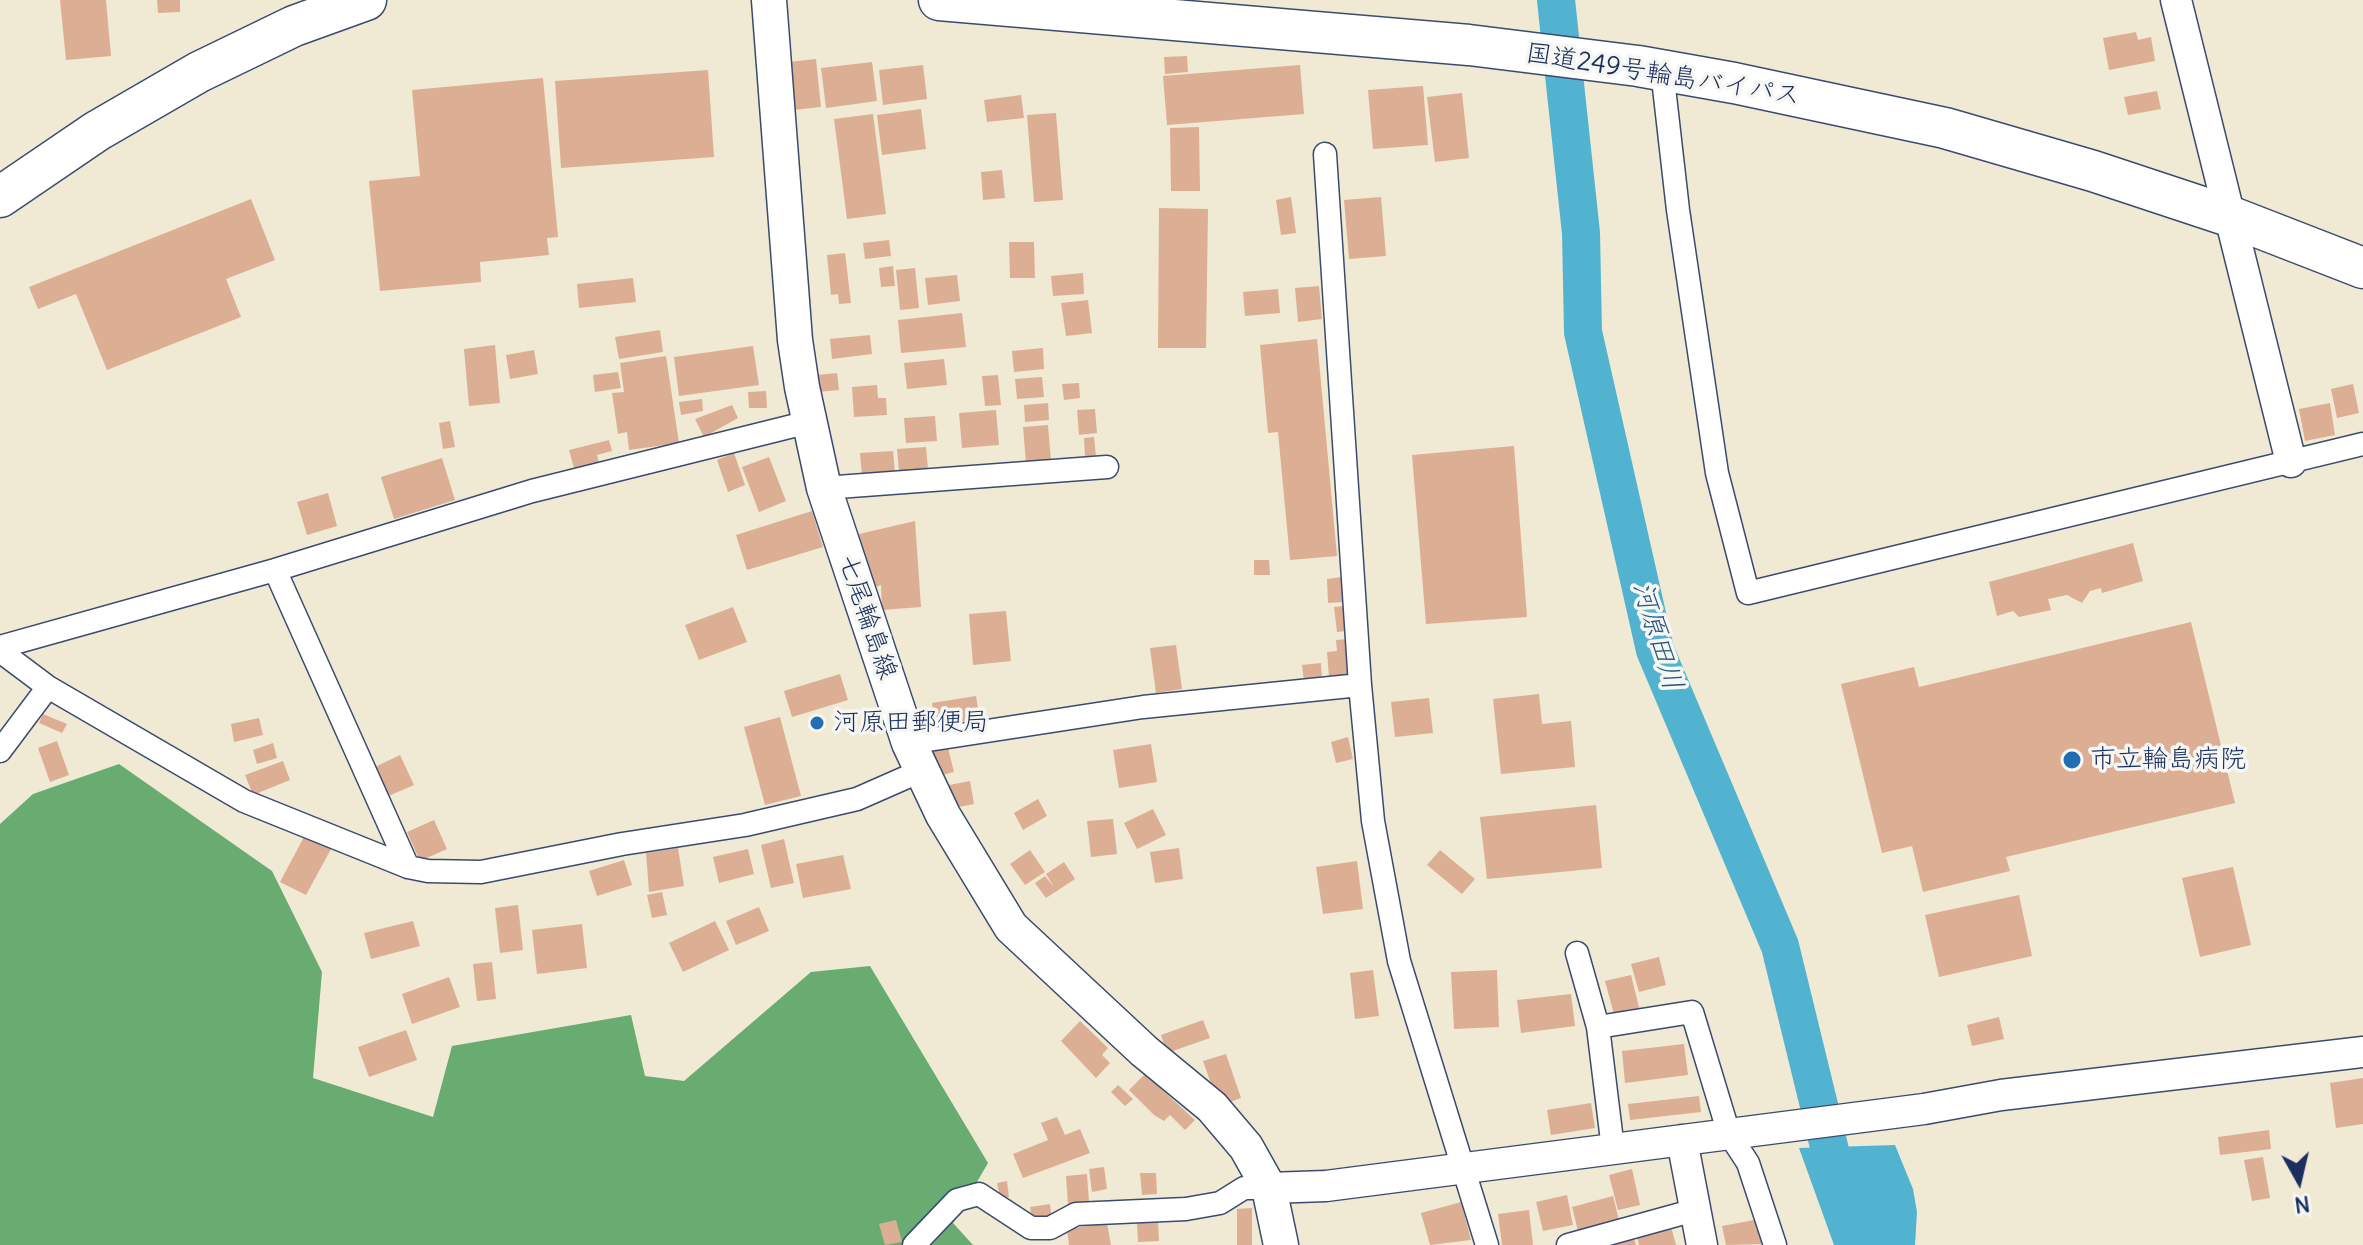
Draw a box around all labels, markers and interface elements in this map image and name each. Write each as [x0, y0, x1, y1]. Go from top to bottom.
street label: 国道249号輪島バイパス [1523, 38, 1803, 112]
street label: 七尾輪島線 [831, 550, 903, 684]
water label: 河原田川 [1625, 578, 1689, 694]
place label: 河原田郵便局 [833, 707, 989, 739]
marker: 河原田郵便局 [808, 714, 826, 732]
place label: 市立輪島病院 [2090, 744, 2246, 776]
marker: 市立輪島病院 [2061, 749, 2083, 771]
north arrow [2259, 1141, 2339, 1221]
text: N [2293, 1190, 2312, 1220]

